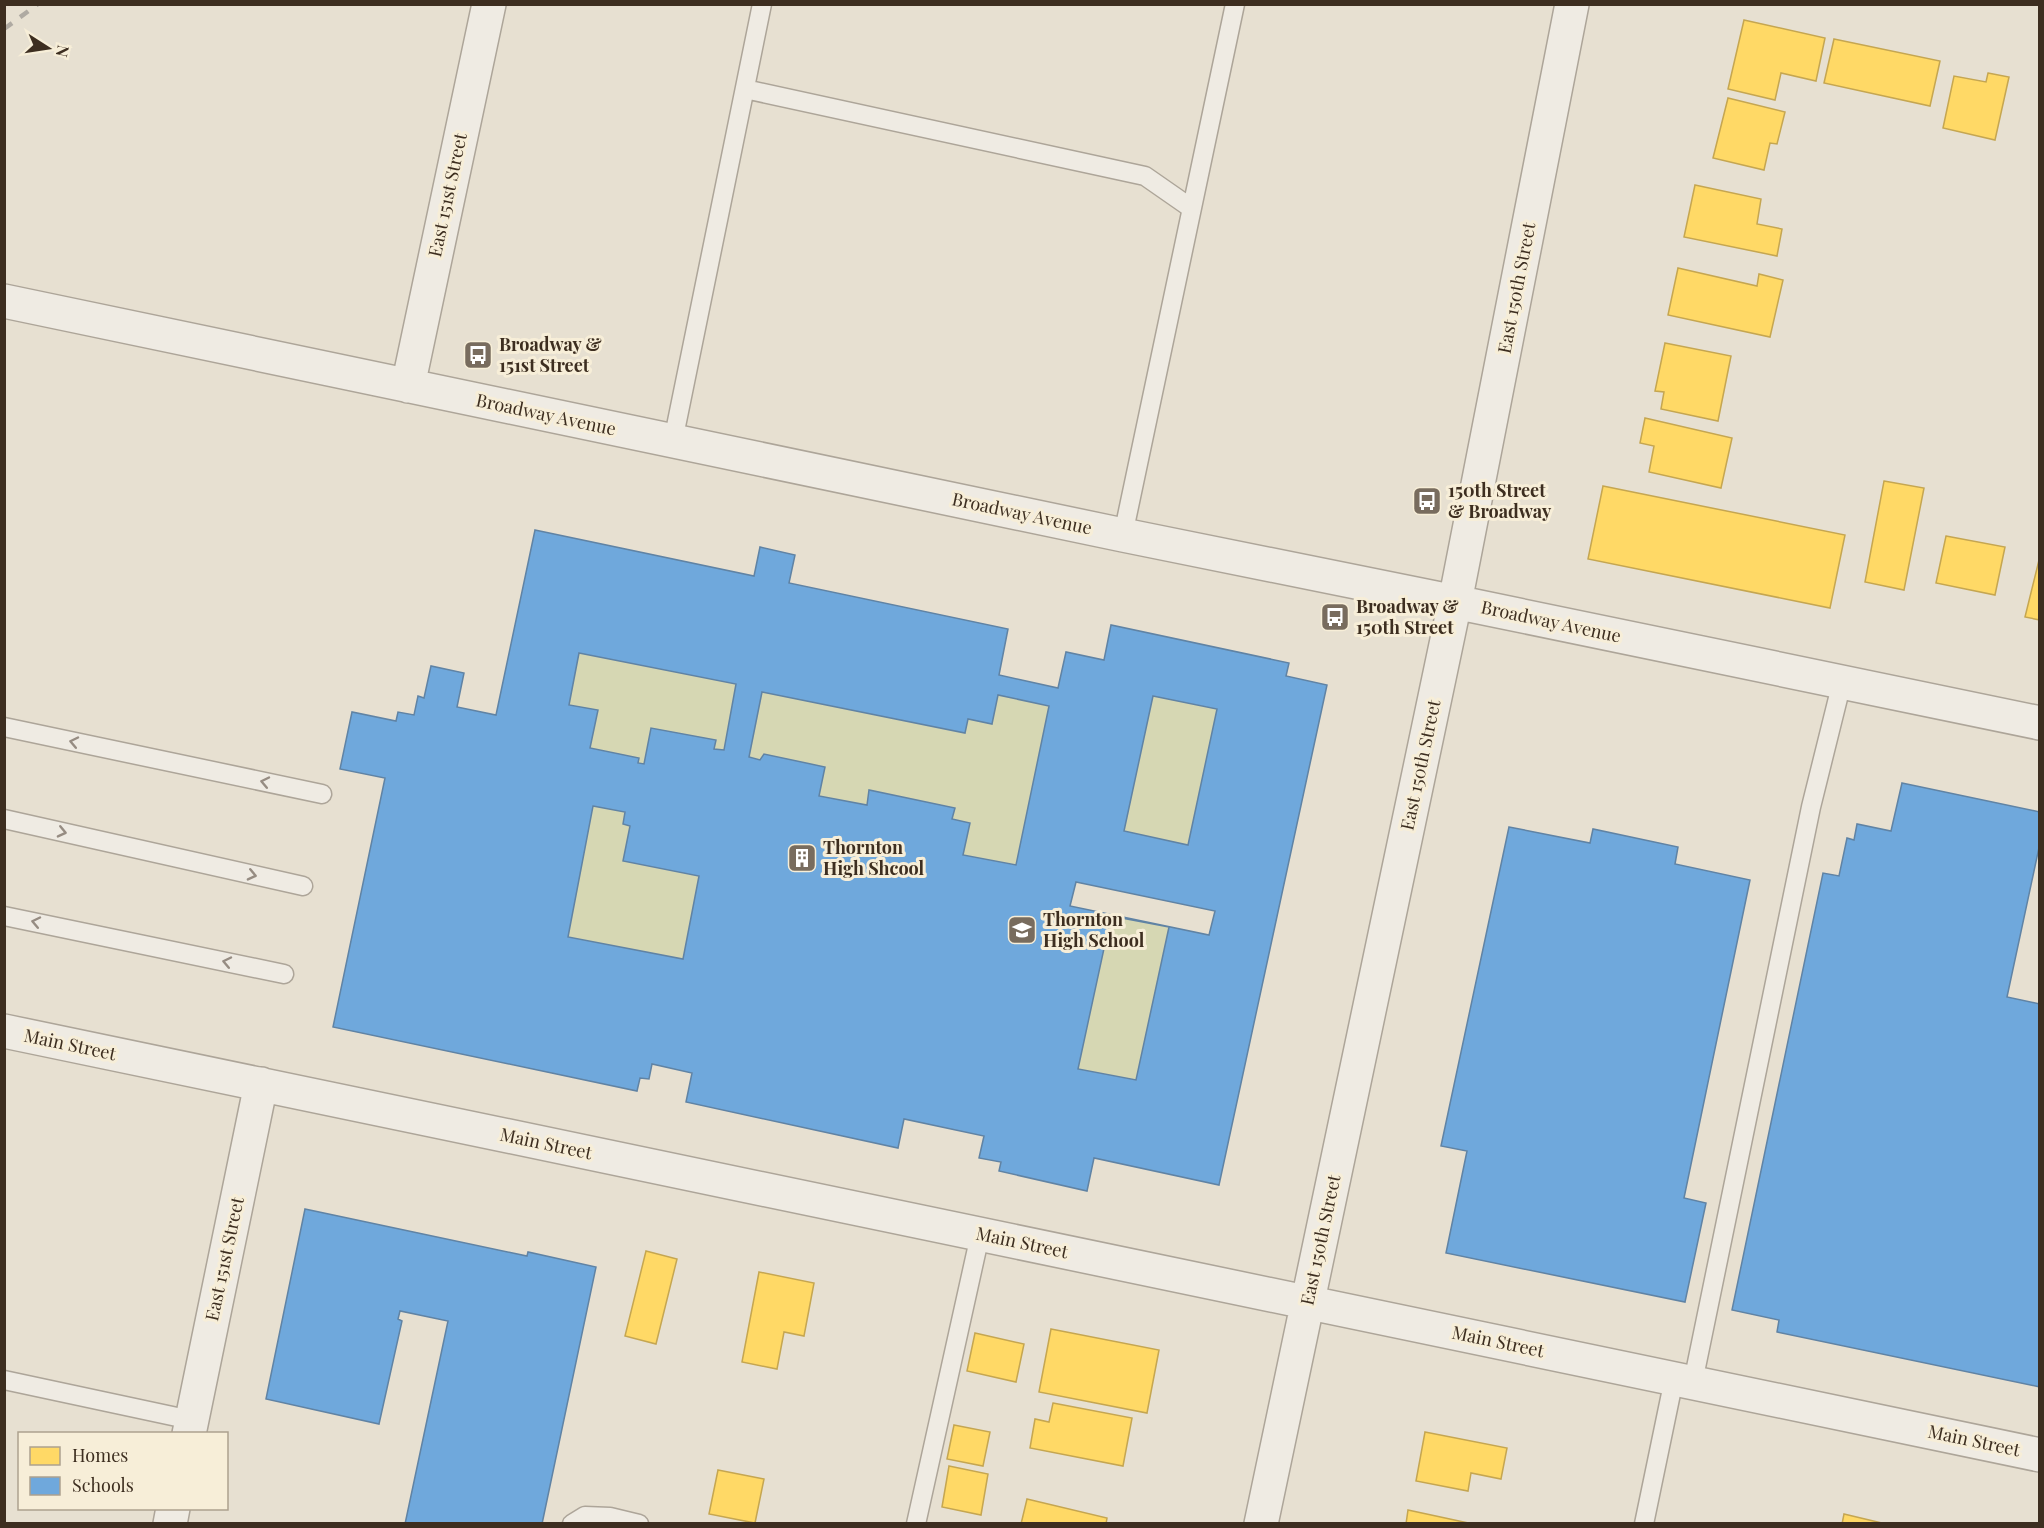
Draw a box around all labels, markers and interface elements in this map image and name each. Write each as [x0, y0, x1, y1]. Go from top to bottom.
north arrow [18, 18, 78, 78]
text: N [52, 43, 75, 59]
street label: East 151st Street [422, 130, 472, 259]
street label: East 150th Street [1492, 220, 1541, 355]
place label: Broadway & 151st Street [499, 332, 602, 377]
bus stop icon: Broadway & 151st Street [462, 339, 494, 371]
street label: Broadway Avenue [474, 387, 618, 441]
place label: 150th Street & Broadway [1448, 478, 1552, 523]
bus stop icon: 150th Street & Broadway [1411, 485, 1443, 517]
street label: Broadway Avenue [950, 486, 1094, 540]
place label: Broadway & 150th Street [1356, 594, 1459, 639]
street label: Broadway Avenue [1479, 594, 1623, 648]
bus stop icon: Broadway & 150th Street [1319, 601, 1351, 633]
street label: East 150th Street [1394, 697, 1446, 832]
one-way arrow [69, 736, 79, 749]
one-way arrow [260, 776, 270, 789]
one-way arrow [56, 825, 66, 838]
place label: Thornton High Shcool [823, 835, 925, 880]
building icon: Thornton High Shcool [786, 842, 818, 874]
one-way arrow [247, 868, 257, 881]
place label: Thornton High School [1043, 907, 1145, 952]
school or university icon: Thornton High School [1006, 914, 1038, 946]
one-way arrow [32, 916, 42, 929]
one-way arrow [222, 956, 232, 969]
street label: Main Street [22, 1023, 119, 1066]
street label: Main Street [498, 1122, 595, 1165]
street label: East 150th Street [1294, 1172, 1346, 1307]
street label: East 151st Street [199, 1194, 249, 1323]
street label: Main Street [974, 1221, 1071, 1264]
street label: Main Street [1450, 1320, 1547, 1363]
street label: Main Street [1926, 1419, 2023, 1462]
legend [18, 1432, 228, 1510]
text: Homes [72, 1443, 128, 1467]
text: Schools [72, 1473, 134, 1497]

